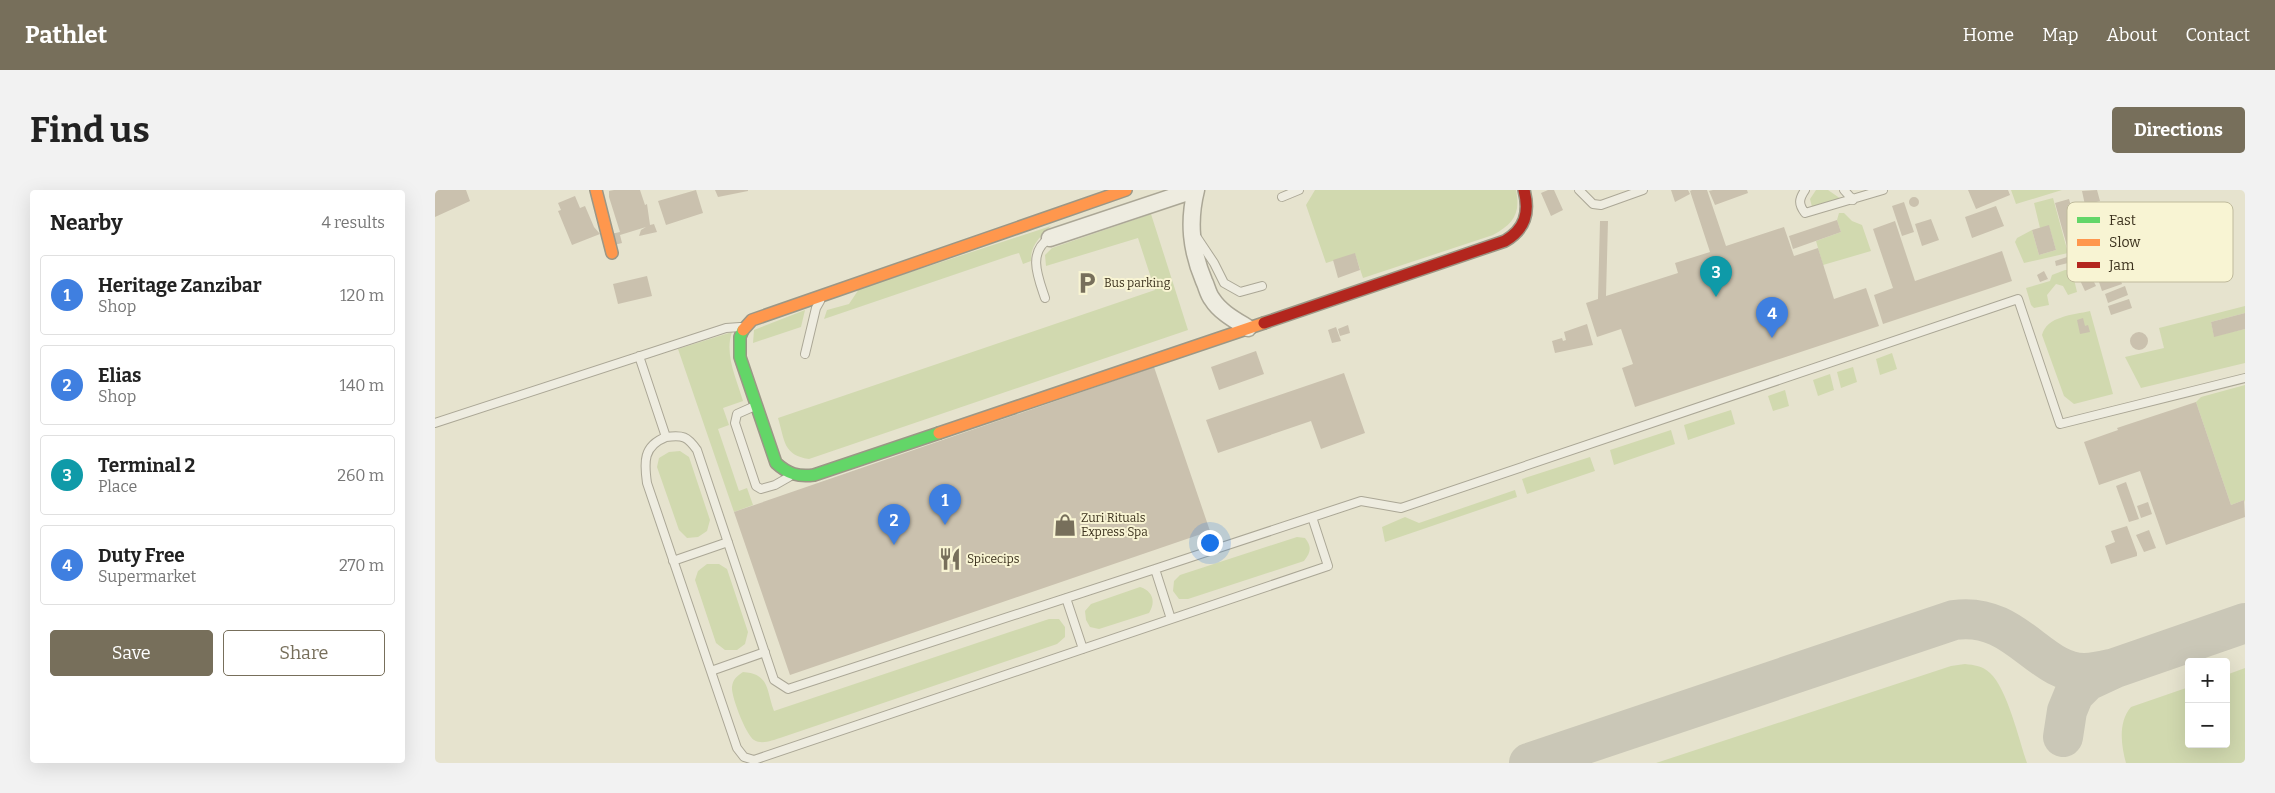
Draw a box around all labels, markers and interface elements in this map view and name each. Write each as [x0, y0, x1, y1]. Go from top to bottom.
text: Pathlet [25, 21, 107, 49]
text: Home [1963, 24, 2014, 46]
text: Map [2042, 24, 2078, 46]
text: About [2106, 24, 2157, 46]
text: Contact [2185, 24, 2250, 46]
button: Directions [2112, 107, 2245, 153]
text: Find us [30, 109, 150, 151]
legend [2067, 202, 2233, 282]
text: Nearby [50, 210, 123, 236]
text: Fast [2109, 212, 2136, 229]
text: 4 results [322, 213, 385, 232]
text: Slow [2109, 234, 2141, 251]
pin: 3 [1700, 256, 1732, 297]
text: Jam [2108, 257, 2135, 274]
parking icon: Bus parking [1074, 270, 1100, 296]
text: Heritage Zanzibar [98, 274, 262, 297]
place label: Bus parking [1104, 276, 1171, 290]
text: 1 [64, 286, 70, 305]
text: 120 m [340, 286, 384, 305]
text: Shop [98, 297, 136, 316]
pin: 4 [1756, 297, 1788, 338]
text: Elias [98, 364, 141, 387]
text: 2 [62, 376, 72, 395]
text: 140 m [339, 376, 384, 395]
text: Shop [98, 387, 136, 406]
text: Terminal 2 [98, 454, 195, 477]
text: 3 [62, 466, 72, 485]
text: 260 m [337, 466, 384, 485]
text: Place [98, 477, 137, 496]
pin: 1 [929, 484, 961, 525]
pin: 2 [878, 504, 910, 545]
place label: Zuri Rituals Express Spa [1081, 511, 1148, 539]
shop icon: Zuri Rituals Express Spa [1052, 512, 1078, 538]
your location [1197, 530, 1223, 556]
text: Duty Free [98, 544, 185, 567]
restaurant icon: Spicecips [937, 546, 963, 572]
place label: Spicecips [967, 552, 1020, 566]
text: 4 [62, 556, 72, 575]
text: 270 m [339, 556, 384, 575]
text: Supermarket [98, 567, 196, 586]
button: Save [50, 630, 213, 676]
button: Share [223, 630, 385, 676]
map controls [2185, 658, 2230, 748]
button: + [2185, 658, 2230, 703]
button: − [2185, 703, 2230, 748]

